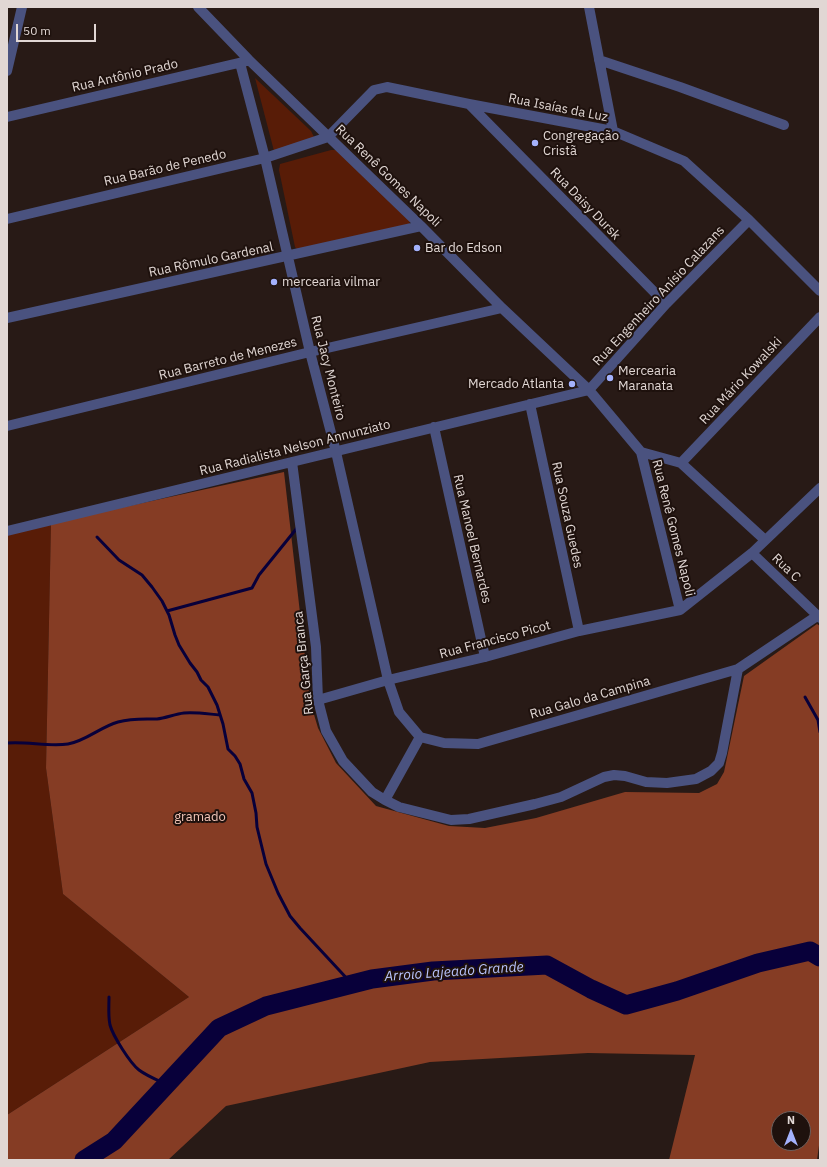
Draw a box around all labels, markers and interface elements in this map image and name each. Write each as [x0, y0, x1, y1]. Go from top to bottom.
scale bar [18, 16, 98, 42]
text: 50 m [23, 23, 51, 38]
street label: Rua Antônio Prado [70, 56, 180, 96]
street label: Rua Isaías da Luz [507, 91, 609, 125]
street label: Rua Renê Gomes Napoli [332, 122, 444, 230]
place label: Congregação Cristã [543, 128, 619, 159]
marker: Congregação Cristã [530, 138, 540, 148]
street label: Rua Barão de Penedo [102, 146, 228, 190]
street label: Rua Daisy Dursk [547, 165, 623, 243]
street label: Rua Engenheiro Anísio Calazans [590, 223, 728, 369]
street label: Rua Rômulo Gardenal [147, 239, 275, 281]
place label: Bar do Edson [425, 240, 502, 256]
marker: Bar do Edson [412, 243, 422, 253]
place label: mercearia vilmar [282, 274, 380, 290]
marker: mercearia vilmar [269, 277, 279, 287]
street label: Rua Jacy Monteiro [307, 314, 349, 422]
street label: Rua Barreto de Menezes [157, 334, 299, 384]
street label: Rua Mário Kowalski [697, 334, 785, 428]
place label: Mercearia Maranata [618, 363, 676, 394]
marker: Mercearia Maranata [605, 373, 615, 383]
place label: Mercado Atlanta [468, 376, 564, 392]
marker: Mercado Atlanta [567, 379, 577, 389]
street label: Rua Radialista Nelson Annunziato [198, 417, 392, 479]
street label: Rua Renê Gomes Napoli [648, 458, 698, 598]
street label: Rua Souza Guedes [548, 460, 586, 570]
street label: Rua Manoel Bernardes [450, 473, 494, 605]
street label: Rua C [768, 551, 804, 585]
street label: Rua Garça Branca [291, 610, 317, 716]
street label: Rua Francisco Picot [438, 618, 552, 662]
street label: Rua Galo da Campina [528, 673, 652, 723]
park label: gramado [174, 809, 226, 825]
water label: Arroio Lajeado Grande [384, 959, 524, 985]
north arrow [771, 1111, 811, 1151]
text: N [787, 1113, 795, 1127]

